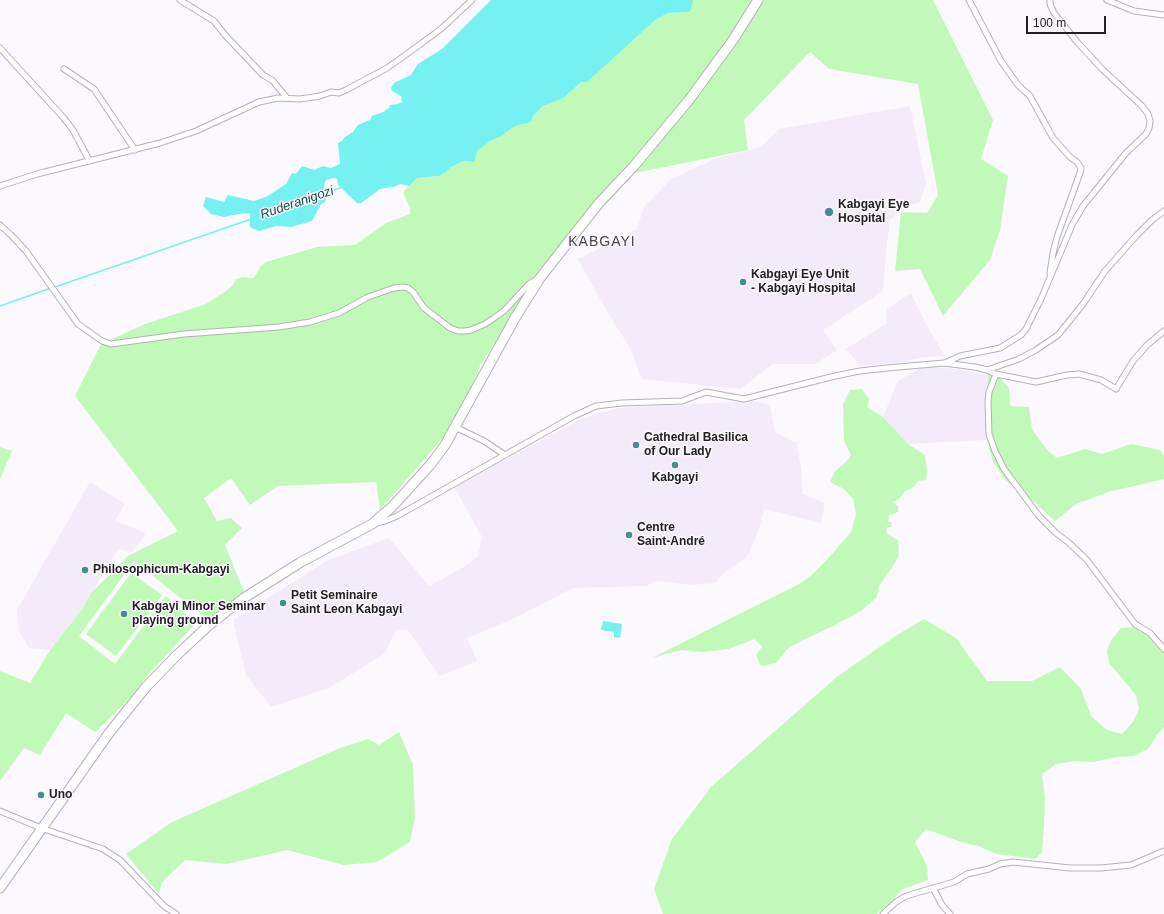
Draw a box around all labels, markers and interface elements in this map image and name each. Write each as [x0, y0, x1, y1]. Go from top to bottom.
scale bar [1028, 8, 1108, 34]
text: 100 m [1033, 16, 1066, 30]
water label: Ruderanigozi [258, 183, 336, 223]
place label: Kabgayi Eye Hospital [838, 198, 909, 226]
marker: Kabgayi Eye Hospital [823, 206, 835, 218]
district label: KABGAYI [568, 234, 636, 250]
place label: Kabgayi Eye Unit - Kabgayi Hospital [751, 268, 856, 296]
marker: Kabgayi Eye Unit - Kabgayi Hospital [738, 277, 748, 287]
place label: Cathedral Basilica of Our Lady [644, 431, 748, 459]
marker: Cathedral Basilica of Our Lady [631, 440, 641, 450]
marker: Kabgayi [670, 460, 680, 470]
place label: Kabgayi [652, 471, 698, 485]
place label: Centre Saint-André [637, 521, 705, 549]
marker: Centre Saint-André [624, 530, 634, 540]
place label: Philosophicum-Kabgayi [93, 563, 230, 577]
marker: Philosophicum-Kabgayi [80, 565, 90, 575]
place label: Petit Seminaire Saint Leon Kabgayi [291, 589, 402, 617]
marker: Petit Seminaire Saint Leon Kabgayi [278, 598, 288, 608]
place label: Kabgayi Minor Seminar playing ground [132, 600, 265, 628]
marker: Kabgayi Minor Seminar playing ground [119, 609, 129, 619]
place label: Uno [49, 788, 72, 802]
marker: Uno [36, 790, 46, 800]

